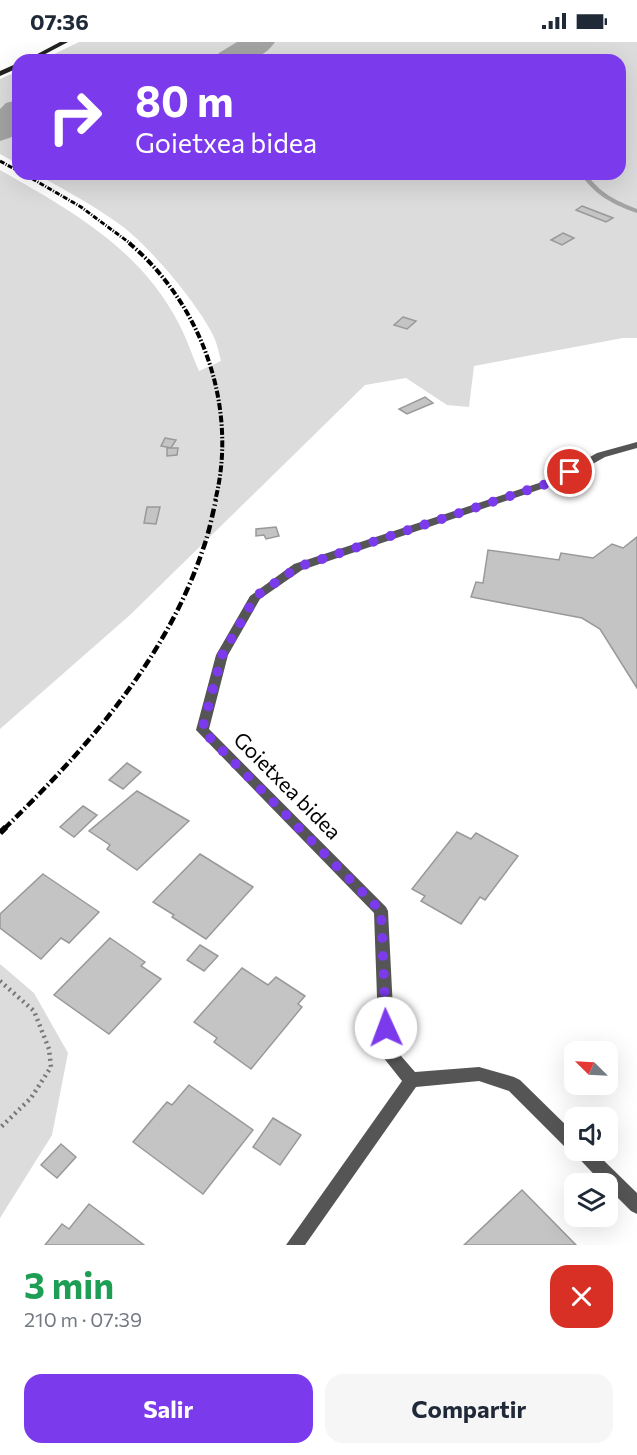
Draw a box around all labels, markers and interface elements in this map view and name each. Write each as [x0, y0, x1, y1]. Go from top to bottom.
text: 07:36 [30, 8, 89, 35]
text: 80 m [135, 74, 234, 126]
icon: right [36, 78, 114, 156]
text: Goietxea bidea [135, 126, 317, 159]
pin [544, 446, 595, 497]
icon: arrive [553, 455, 586, 488]
street label: Goietxea bidea [229, 726, 347, 844]
position arrow [354, 996, 418, 1060]
north arrow [564, 1041, 618, 1095]
map controls [564, 1041, 618, 1227]
button: sound [564, 1107, 618, 1161]
button: layers [564, 1173, 618, 1227]
text: 3 min [24, 1262, 114, 1306]
button: close [550, 1265, 613, 1328]
text: 210 m · 07:39 [24, 1307, 142, 1331]
button: Salir [24, 1374, 313, 1443]
button: Compartir [325, 1374, 613, 1443]

